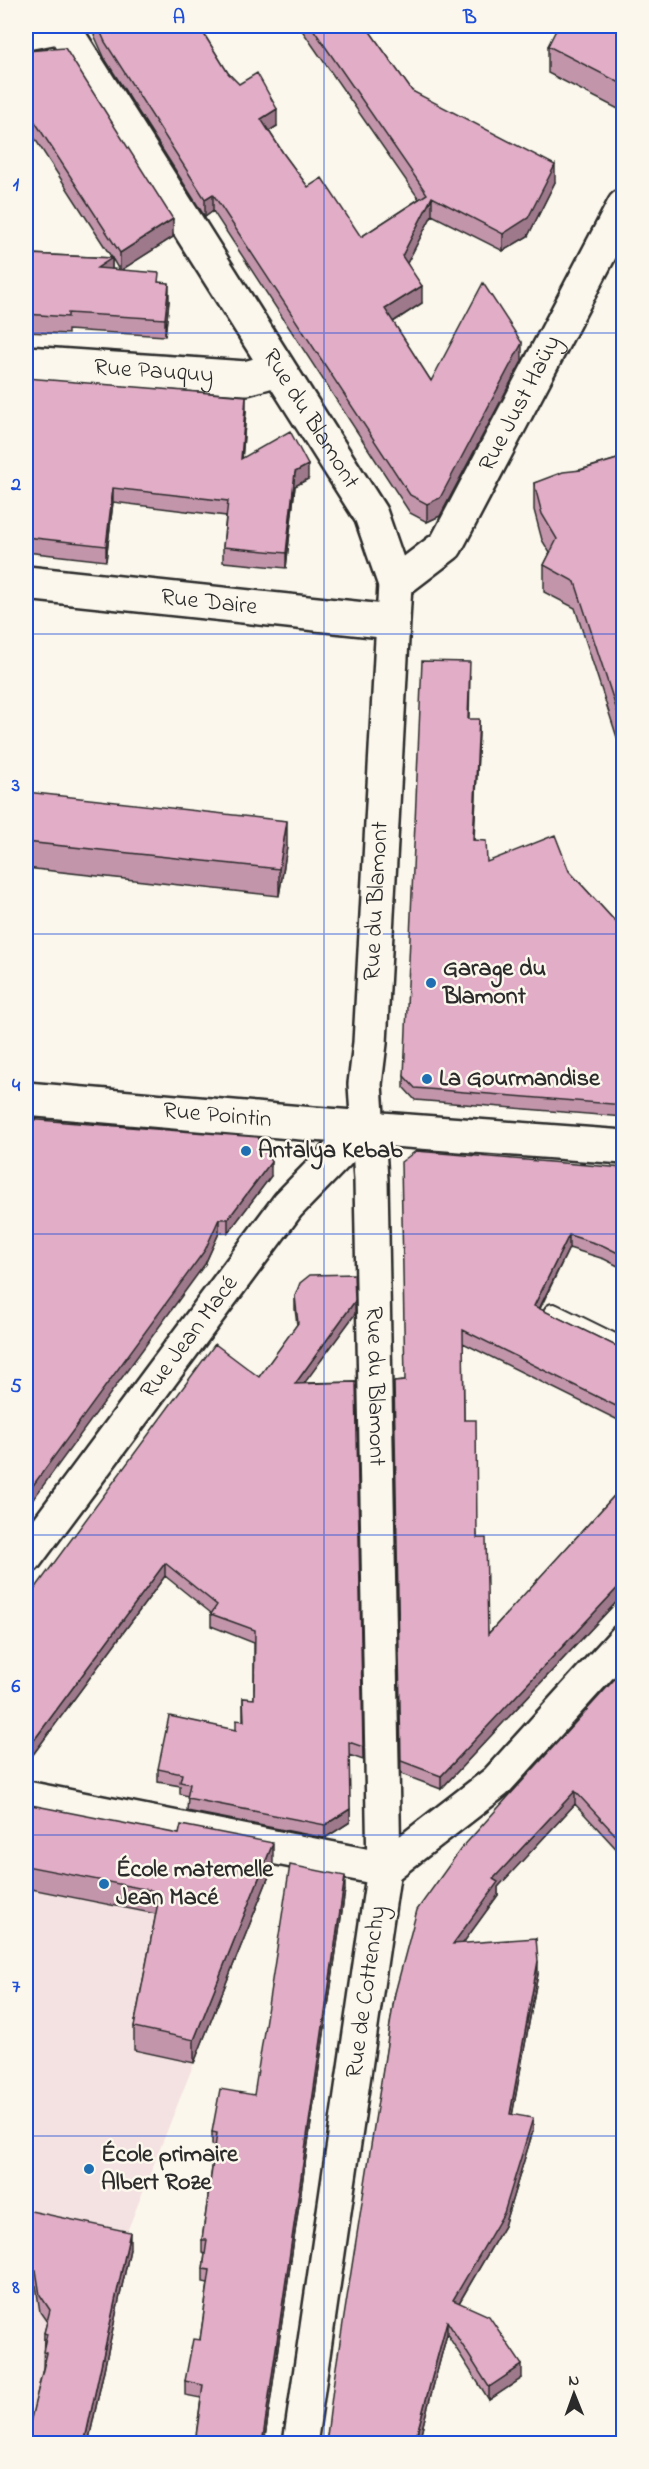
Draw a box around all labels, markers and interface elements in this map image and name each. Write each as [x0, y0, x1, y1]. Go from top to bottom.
text: A [173, 4, 185, 33]
text: B [462, 4, 477, 33]
text: 1 [13, 171, 20, 200]
street label: Rue Just Haüy [470, 329, 571, 478]
street label: Rue du Blamont [253, 342, 368, 496]
street label: Rue Pauquy [93, 350, 215, 394]
text: 2 [10, 471, 21, 500]
street label: Rue Daire [159, 580, 259, 625]
text: 3 [11, 772, 20, 801]
street label: Rue du Blamont [355, 820, 399, 982]
place label: Garage du Blamont [442, 952, 546, 1015]
marker: Garage du Blamont [424, 976, 438, 990]
place label: La Gourmandise [439, 1062, 601, 1097]
text: 4 [12, 1072, 21, 1101]
marker: La Gourmandise [420, 1072, 434, 1086]
street label: Rue Pointin [161, 1093, 273, 1138]
place label: Antalya Kebab [258, 1134, 403, 1170]
marker: Antalya Kebab [239, 1144, 253, 1158]
street label: Rue Jean Macé [132, 1268, 247, 1406]
street label: Rue du Blamont [356, 1306, 394, 1466]
text: 5 [10, 1373, 22, 1402]
text: 6 [12, 1673, 21, 1702]
place label: École maternelle Jean Macé [116, 1853, 274, 1916]
marker: École maternelle Jean Macé [97, 1877, 111, 1891]
street label: Rue de Cottenchy [338, 1904, 397, 2081]
text: 7 [12, 1973, 21, 2002]
place label: École primaire Albert Roze [101, 2138, 239, 2201]
marker: École primaire Albert Roze [82, 2162, 96, 2176]
text: 8 [11, 2274, 20, 2303]
north arrow [544, 2364, 604, 2424]
text: N [568, 2369, 580, 2393]

